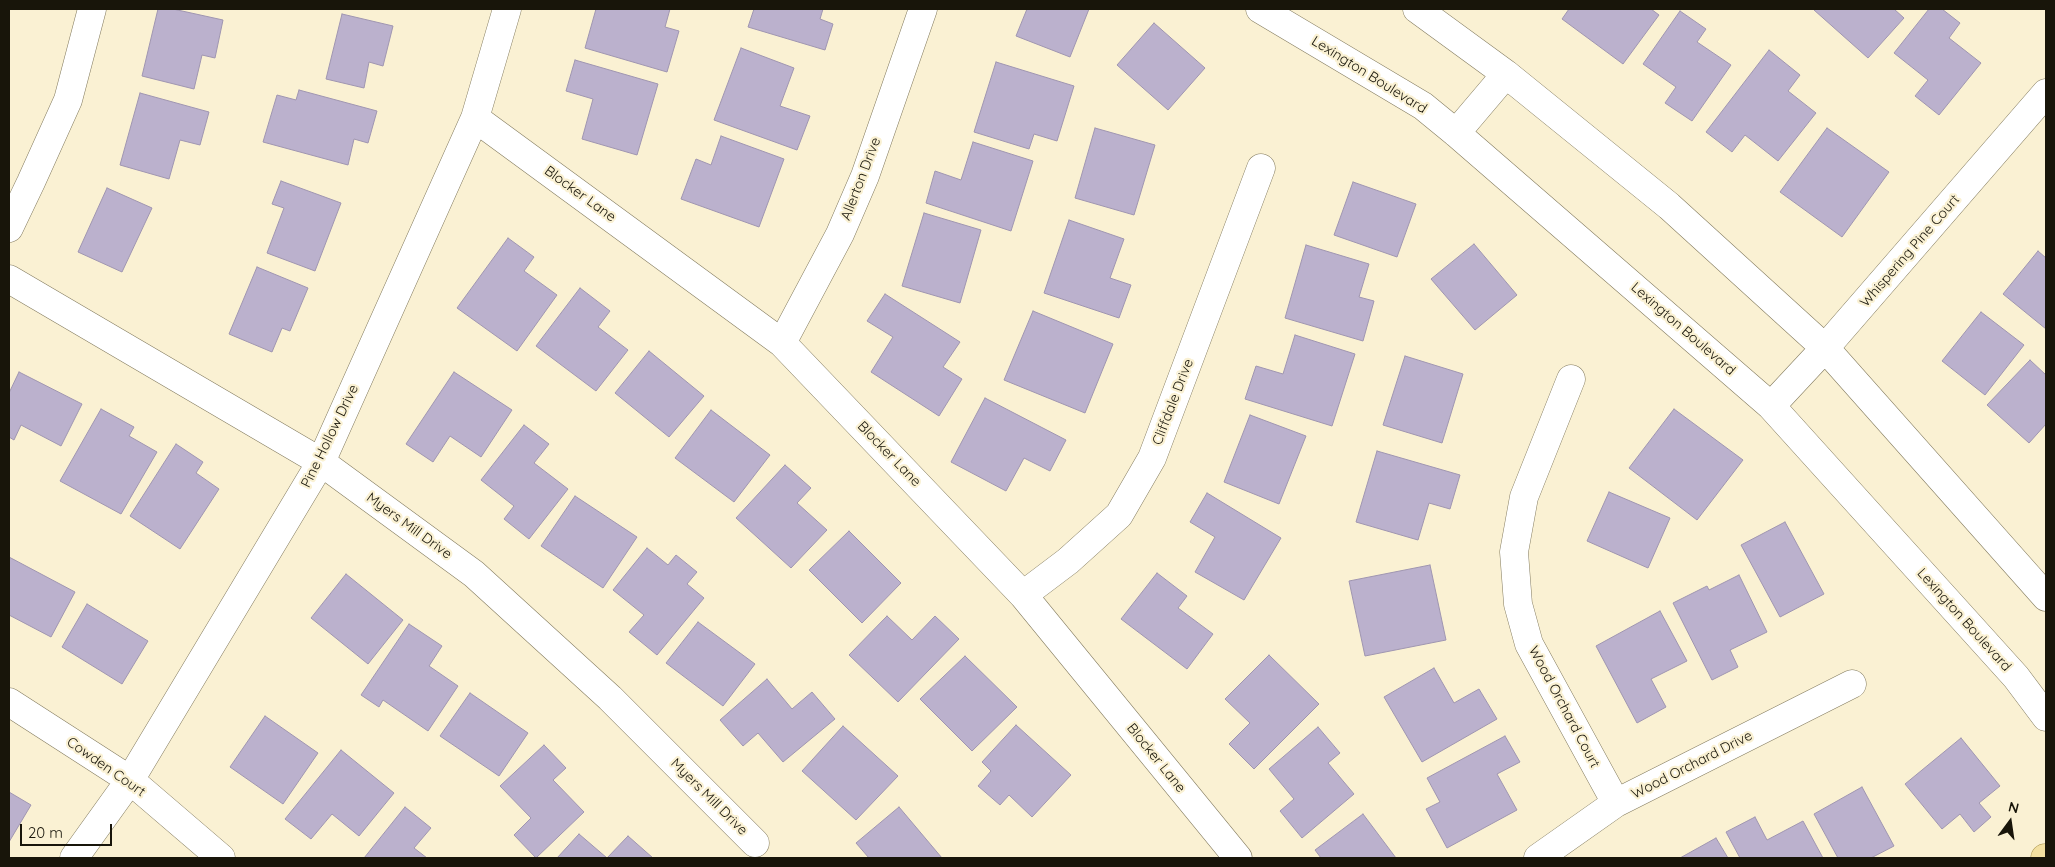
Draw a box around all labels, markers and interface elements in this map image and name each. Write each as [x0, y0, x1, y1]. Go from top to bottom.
street label: Lexington Boulevard [1308, 33, 1430, 117]
street label: Allerton Drive [837, 135, 885, 223]
street label: Blocker Lane [541, 162, 619, 226]
street label: Whispering Pine Court [1857, 191, 1963, 311]
street label: Lexington Boulevard [1627, 279, 1739, 379]
street label: Cliffdale Drive [1149, 357, 1197, 447]
street label: Pine Hollow Drive [298, 382, 362, 490]
street label: Blocker Lane [854, 418, 924, 490]
street label: Myers Mill Drive [363, 489, 455, 563]
street label: Lexington Boulevard [1913, 565, 2015, 675]
street label: Wood Orchard Court [1525, 643, 1603, 771]
street label: Blocker Lane [1123, 720, 1189, 796]
street label: Wood Orchard Drive [1629, 727, 1755, 803]
street label: Cowden Court [63, 734, 149, 800]
street label: Myers Mill Drive [667, 755, 751, 839]
north arrow [1985, 797, 2035, 847]
text: N [2006, 797, 2021, 817]
scale bar [22, 814, 115, 846]
text: 20 m [28, 823, 63, 842]

